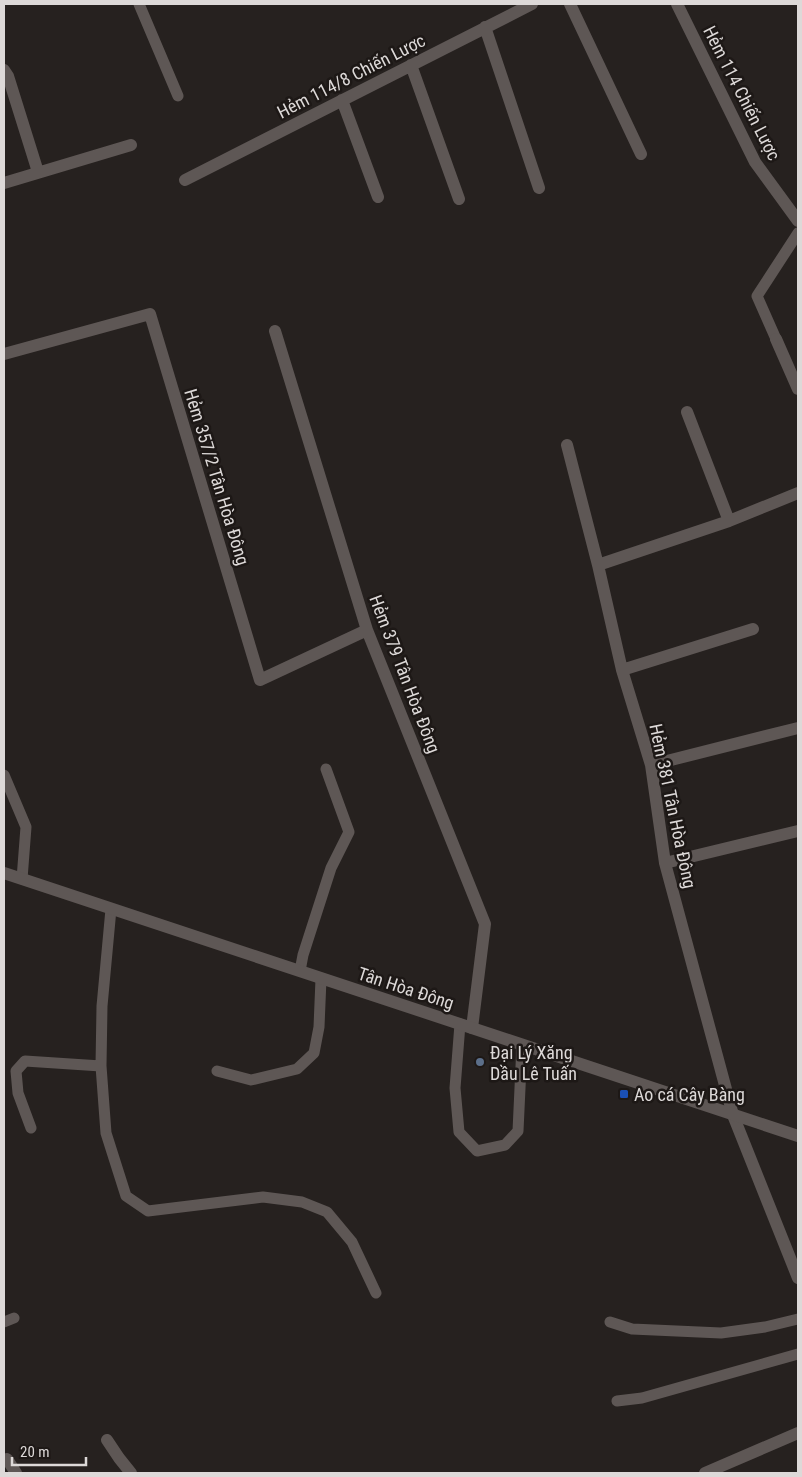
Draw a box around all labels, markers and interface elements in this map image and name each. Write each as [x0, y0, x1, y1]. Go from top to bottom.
street label: Hẻm 114 Chiến Lược [699, 22, 785, 164]
street label: Hẻm 114/8 Chiến Lược [273, 30, 429, 122]
street label: Hẻm 357/2 Tân Hòa Đông [180, 386, 254, 568]
street label: Hẻm 379 Tân Hòa Đông [365, 592, 445, 756]
street label: Hẻm 381 Tân Hòa Đông [645, 722, 701, 890]
street label: Tân Hòa Đông [355, 963, 457, 1013]
place label: Đại Lý Xăng Dầu Lê Tuấn [490, 1042, 577, 1084]
marker: Đại Lý Xăng Dầu Lê Tuấn [474, 1056, 486, 1068]
place label: Ao cá Cây Bàng [634, 1084, 745, 1105]
marker: Ao cá Cây Bàng [618, 1088, 630, 1100]
scale bar [12, 1434, 86, 1466]
text: 20 m [20, 1443, 50, 1461]

